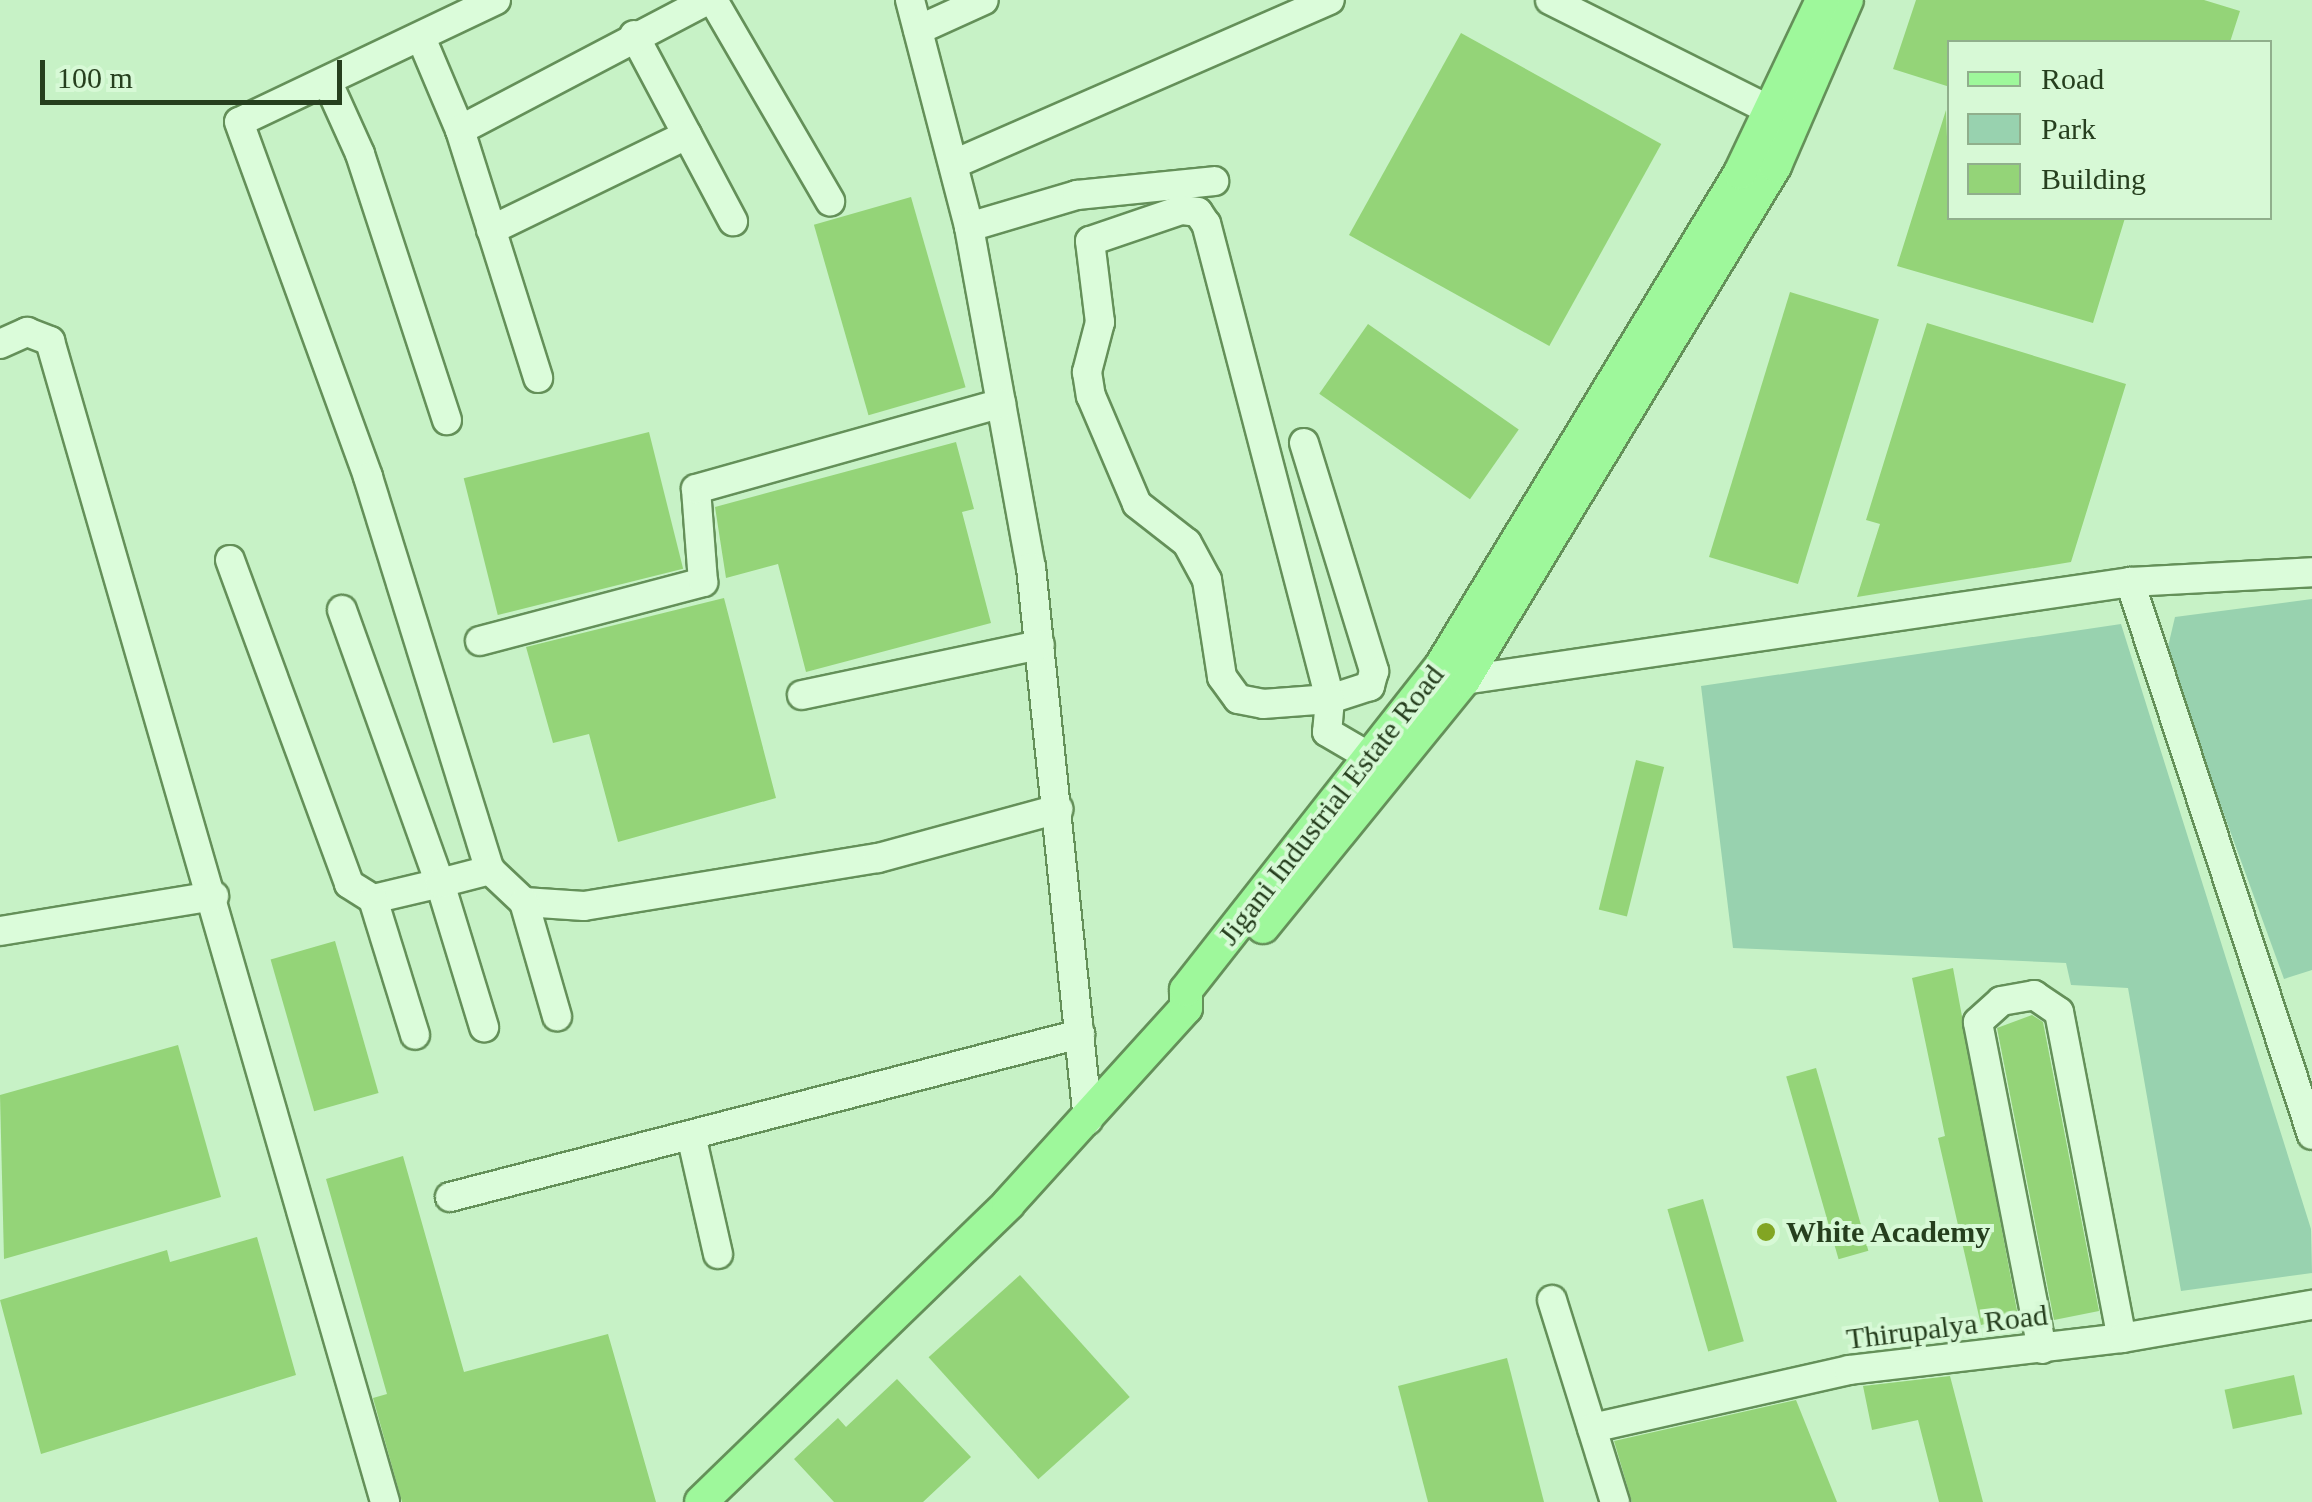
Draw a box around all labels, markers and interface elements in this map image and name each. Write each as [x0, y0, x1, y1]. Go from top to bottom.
scale bar [45, 40, 348, 102]
legend [1947, 40, 2272, 220]
text: 100 m [57, 61, 133, 94]
text: Road [2041, 62, 2104, 95]
text: Park [2041, 112, 2096, 145]
text: Building [2041, 162, 2146, 195]
street label: Jigani Industrial Estate Road [1210, 658, 1452, 952]
place label: White Academy [1786, 1214, 1992, 1250]
marker: White Academy [1755, 1221, 1777, 1243]
street label: Thirupalya Road [1844, 1297, 2050, 1357]

